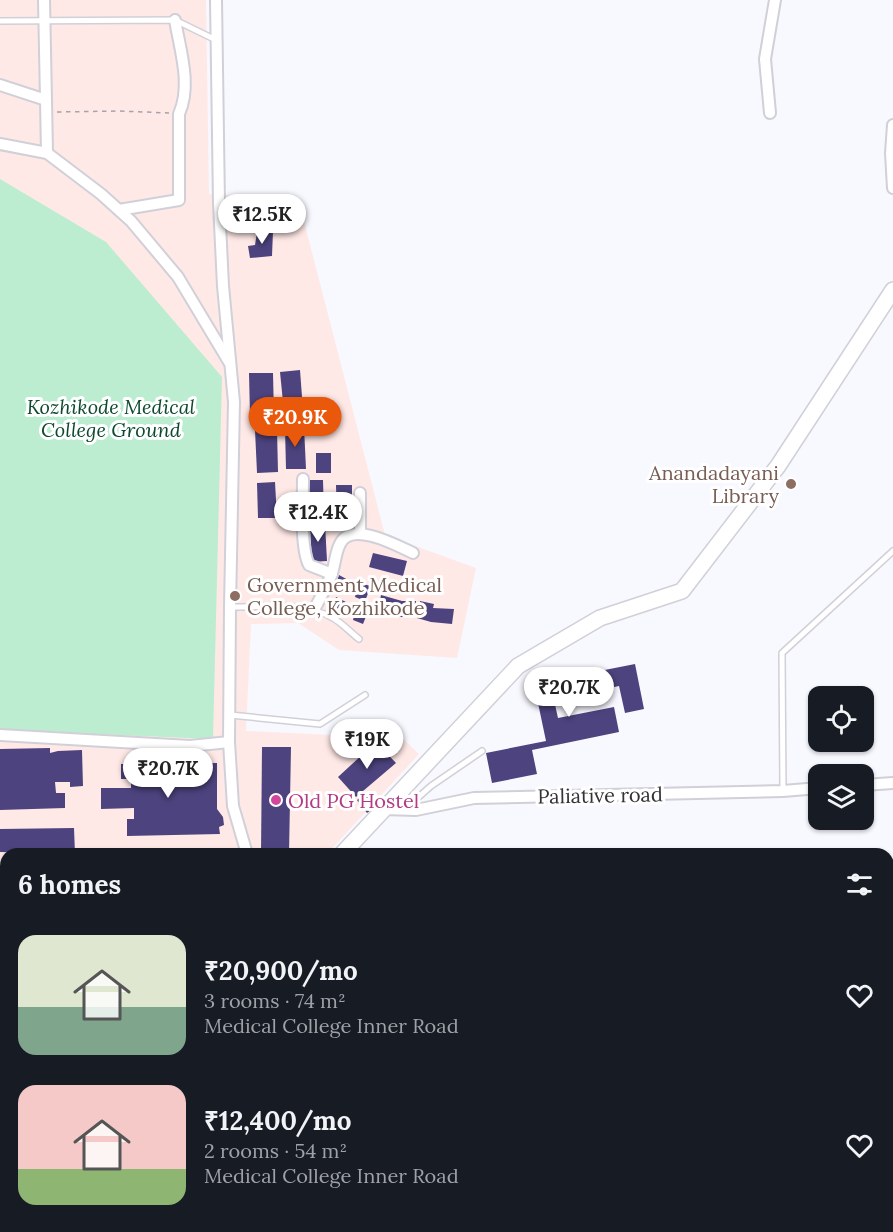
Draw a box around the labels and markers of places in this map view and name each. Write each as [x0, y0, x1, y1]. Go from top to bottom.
pin: ₹12.5K [213, 194, 311, 245]
pin: ₹20.9K [246, 397, 344, 448]
place label: Anandadayani Library [648, 460, 779, 508]
marker: Anandadayani Library [784, 477, 798, 491]
pin: ₹12.4K [269, 492, 367, 543]
place label: Government Medical College, Kozhikode [247, 572, 442, 620]
marker: Government Medical College, Kozhikode [228, 589, 242, 603]
pin: ₹20.7K [520, 667, 618, 718]
pin: ₹19K [331, 719, 403, 770]
pin: ₹20.7K [119, 748, 217, 799]
place label: Old PG Hostel [288, 788, 419, 813]
marker: Old PG Hostel [269, 793, 283, 807]

